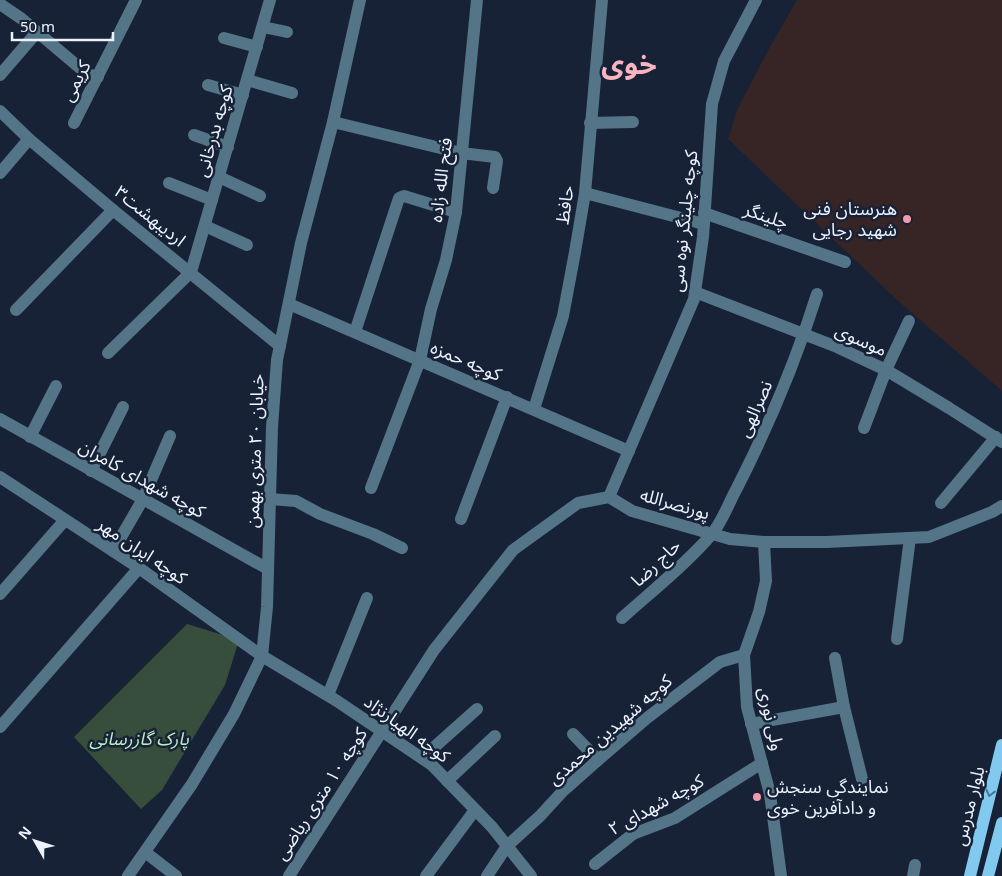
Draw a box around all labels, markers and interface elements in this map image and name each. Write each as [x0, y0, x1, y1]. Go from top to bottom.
scale bar [12, 10, 114, 42]
text: 50 m [20, 11, 55, 43]
district label: خوی [601, 36, 657, 95]
street label: کریمی [49, 53, 103, 109]
street label: کوچه بدرخانی [183, 80, 245, 182]
street label: فتح الله زاده [417, 135, 465, 225]
street label: کوچه چلینگر نوه سی [658, 148, 710, 294]
street label: اردیبهشت۳ [105, 175, 195, 257]
street label: حافظ [543, 183, 587, 227]
street label: چلینگر [738, 190, 794, 241]
place label: هنرستان فنی شهید رجایی [803, 190, 897, 249]
marker: هنرستان فنی شهید رجایی [901, 213, 913, 225]
street label: موسوی [828, 312, 894, 368]
street label: کوچه حمزه [424, 329, 508, 393]
street label: خیابان ۲۰ متری بهمن [233, 373, 277, 529]
street label: نصرالهی [725, 374, 785, 444]
street label: کوچه شهدای کامران [71, 428, 213, 530]
street label: پورنصرالله [635, 476, 715, 532]
street label: کوچه ایران مهر [88, 506, 196, 596]
street label: حاج رضا [621, 529, 691, 597]
street label: کوچه شهیدین محمدی [538, 664, 682, 796]
street label: کوچه الهیارنژاد [355, 684, 459, 774]
street label: ولی نوری [746, 684, 796, 754]
street label: کوچه ۱۰ متری ریاضی [263, 719, 379, 869]
park label: پارک گازرسانی [89, 720, 189, 758]
street label: کوچه شهدای ۲ [601, 762, 712, 847]
street label: بلوار مدرس [941, 762, 997, 850]
place label: نمایندگی سنجش و دادآفرین خوی [767, 768, 889, 827]
one-way arrow [985, 788, 996, 797]
marker: نمایندگی سنجش و دادآفرین خوی [751, 791, 763, 803]
north arrow [10, 816, 60, 866]
text: N [10, 820, 40, 847]

